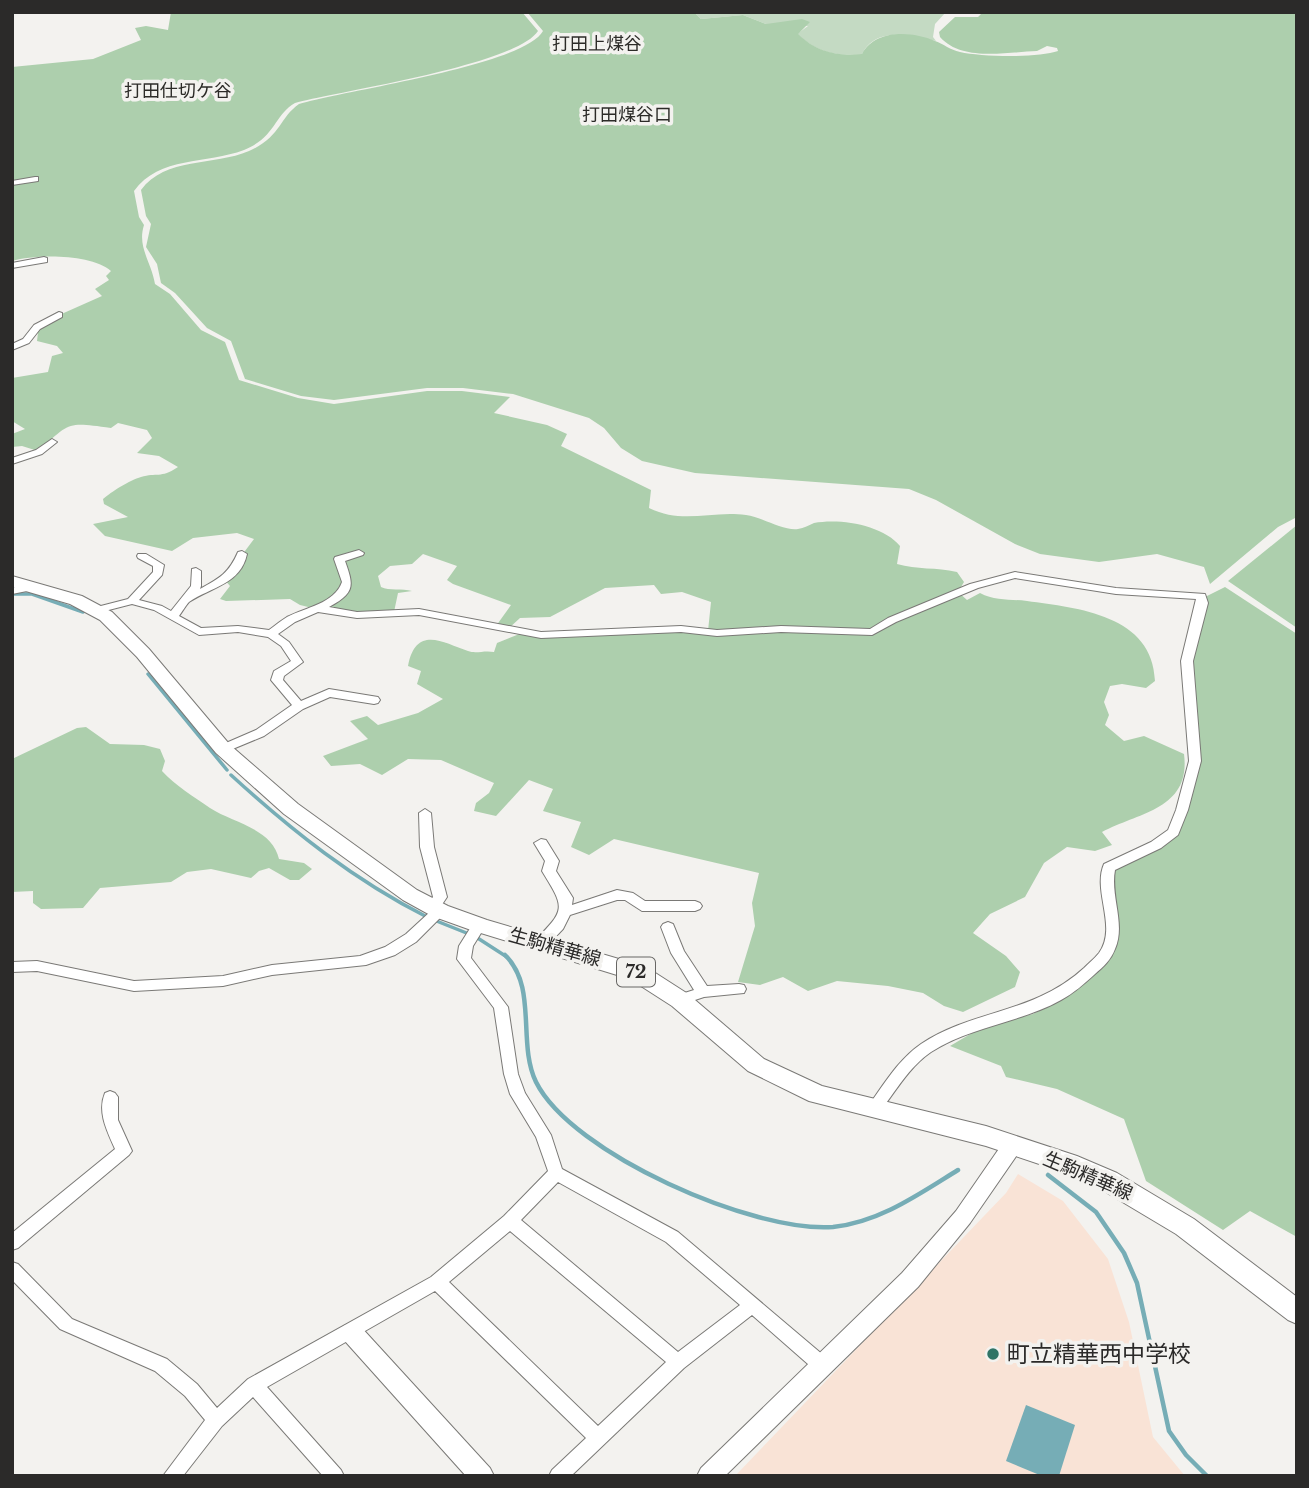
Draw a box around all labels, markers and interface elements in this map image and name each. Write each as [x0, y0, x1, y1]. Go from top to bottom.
district label: 打田上煤谷 [552, 33, 642, 55]
district label: 打田仕切ケ谷 [124, 80, 232, 102]
district label: 打田煤谷口 [582, 104, 672, 126]
street label: 生駒精華線 [506, 923, 604, 971]
road number: 72 [617, 958, 655, 987]
street label: 生駒精華線 [1040, 1147, 1136, 1205]
place label: 町立精華西中学校 [1007, 1340, 1191, 1368]
marker: 町立精華西中学校 [985, 1346, 1001, 1362]

